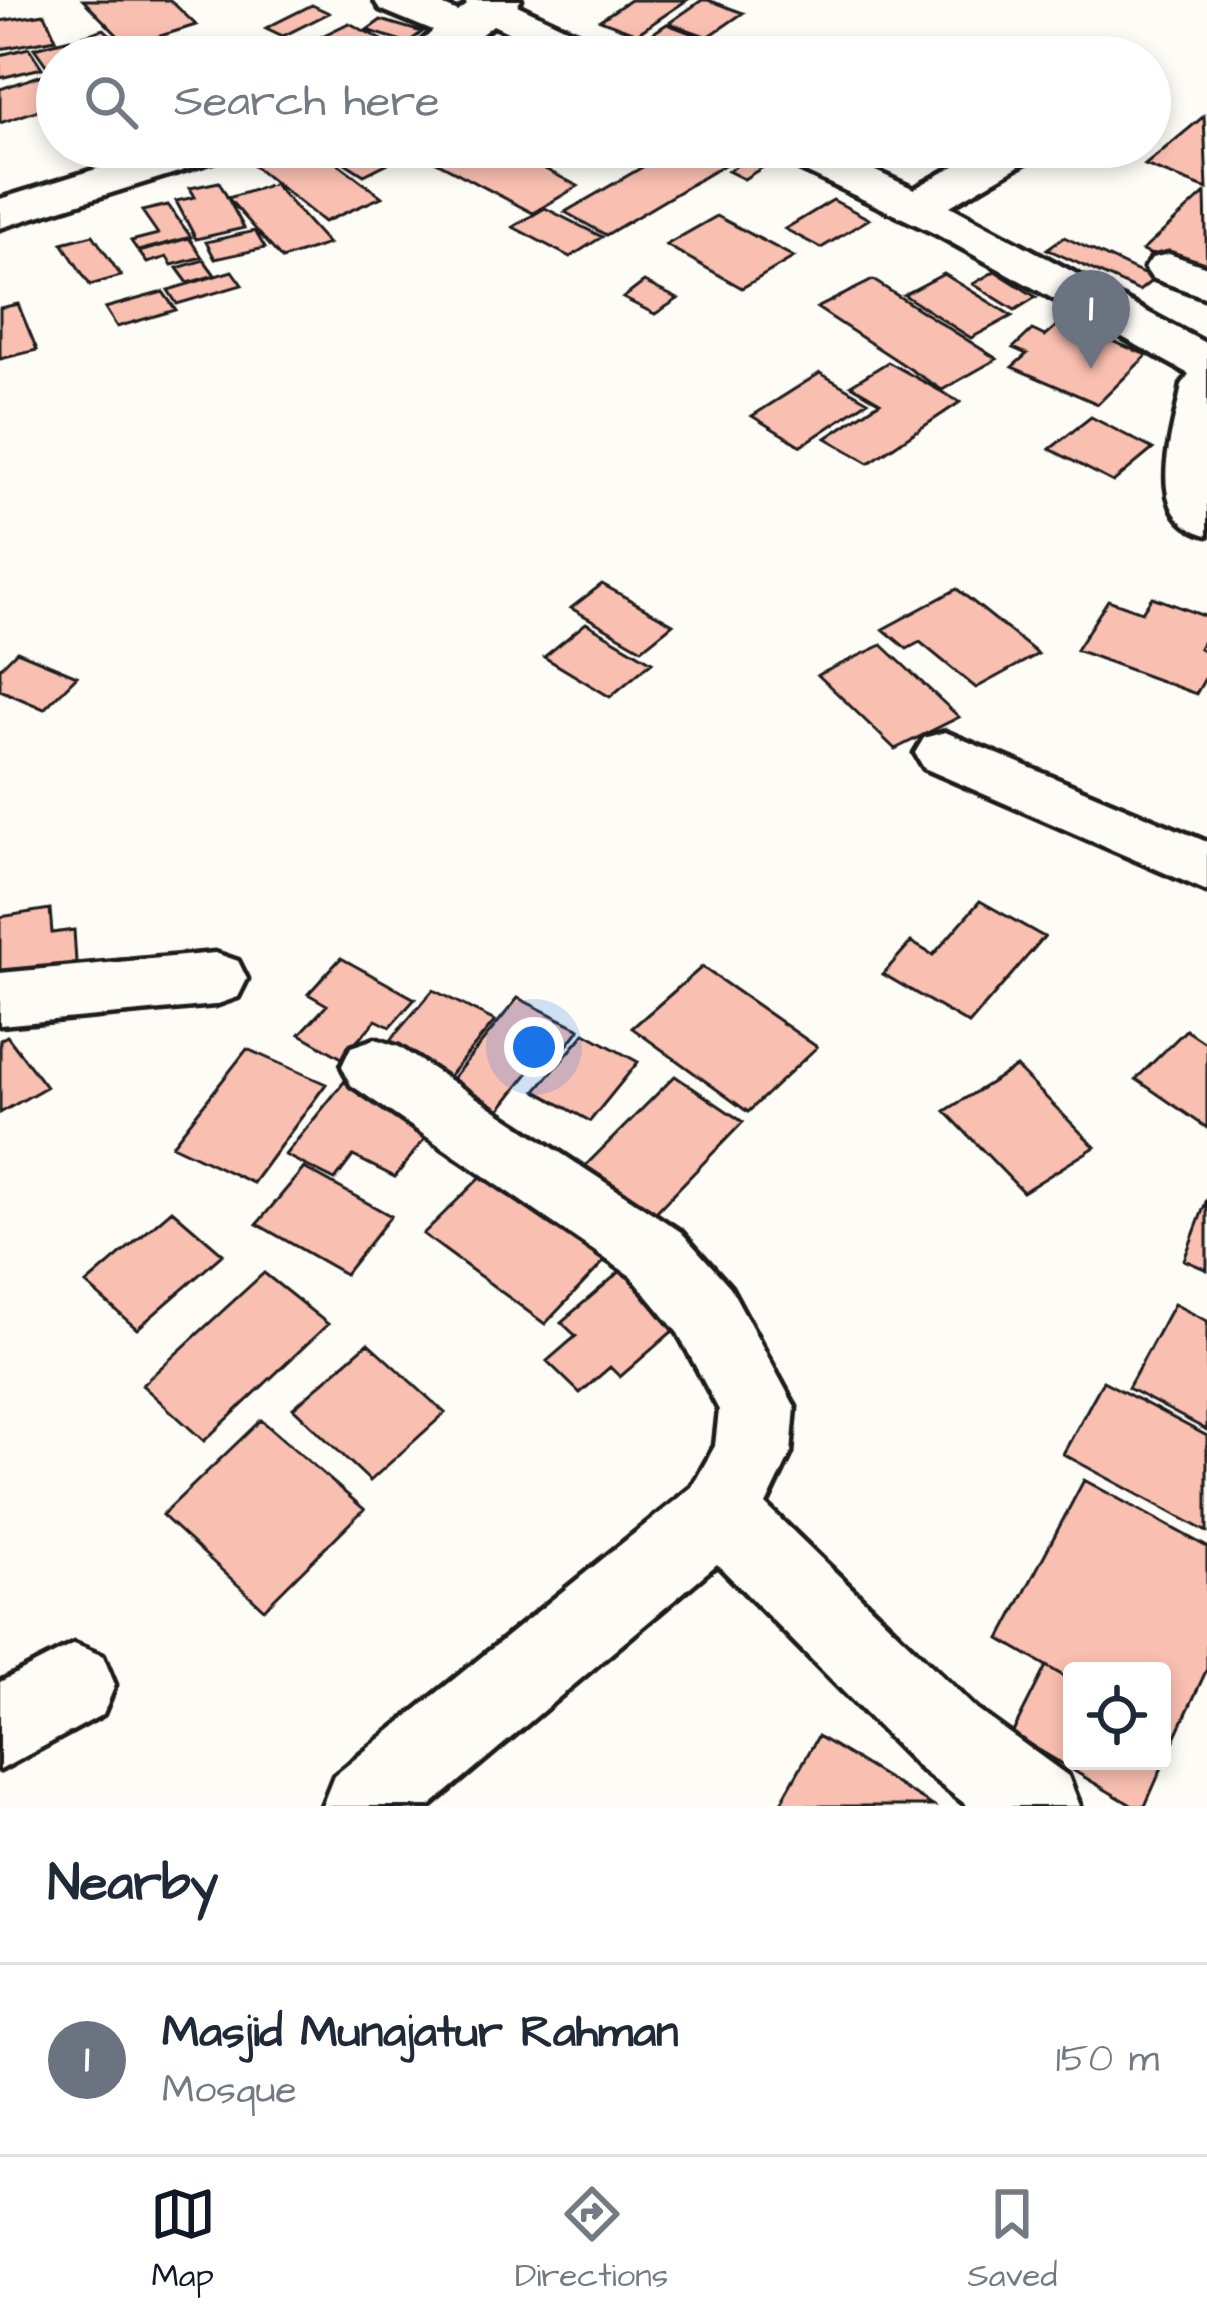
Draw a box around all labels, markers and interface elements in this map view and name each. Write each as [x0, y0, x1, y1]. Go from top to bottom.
search box [36, 36, 1171, 168]
icon: search [78, 69, 144, 135]
text: Search here [174, 71, 440, 133]
pin: 1 [1052, 270, 1130, 369]
your location [504, 1017, 564, 1077]
map controls [1063, 1662, 1171, 1770]
button: locate [1063, 1662, 1171, 1770]
text: Nearby [48, 1849, 218, 1920]
text: Masjid Munajatur Rahman [162, 2002, 679, 2064]
text: 1 [85, 2033, 90, 2087]
text: 150 m [1056, 2033, 1159, 2087]
text: Mosque [162, 2064, 297, 2118]
tab: Map [150, 2181, 216, 2299]
tab: Directions [515, 2181, 668, 2299]
tab: Saved [967, 2181, 1057, 2299]

